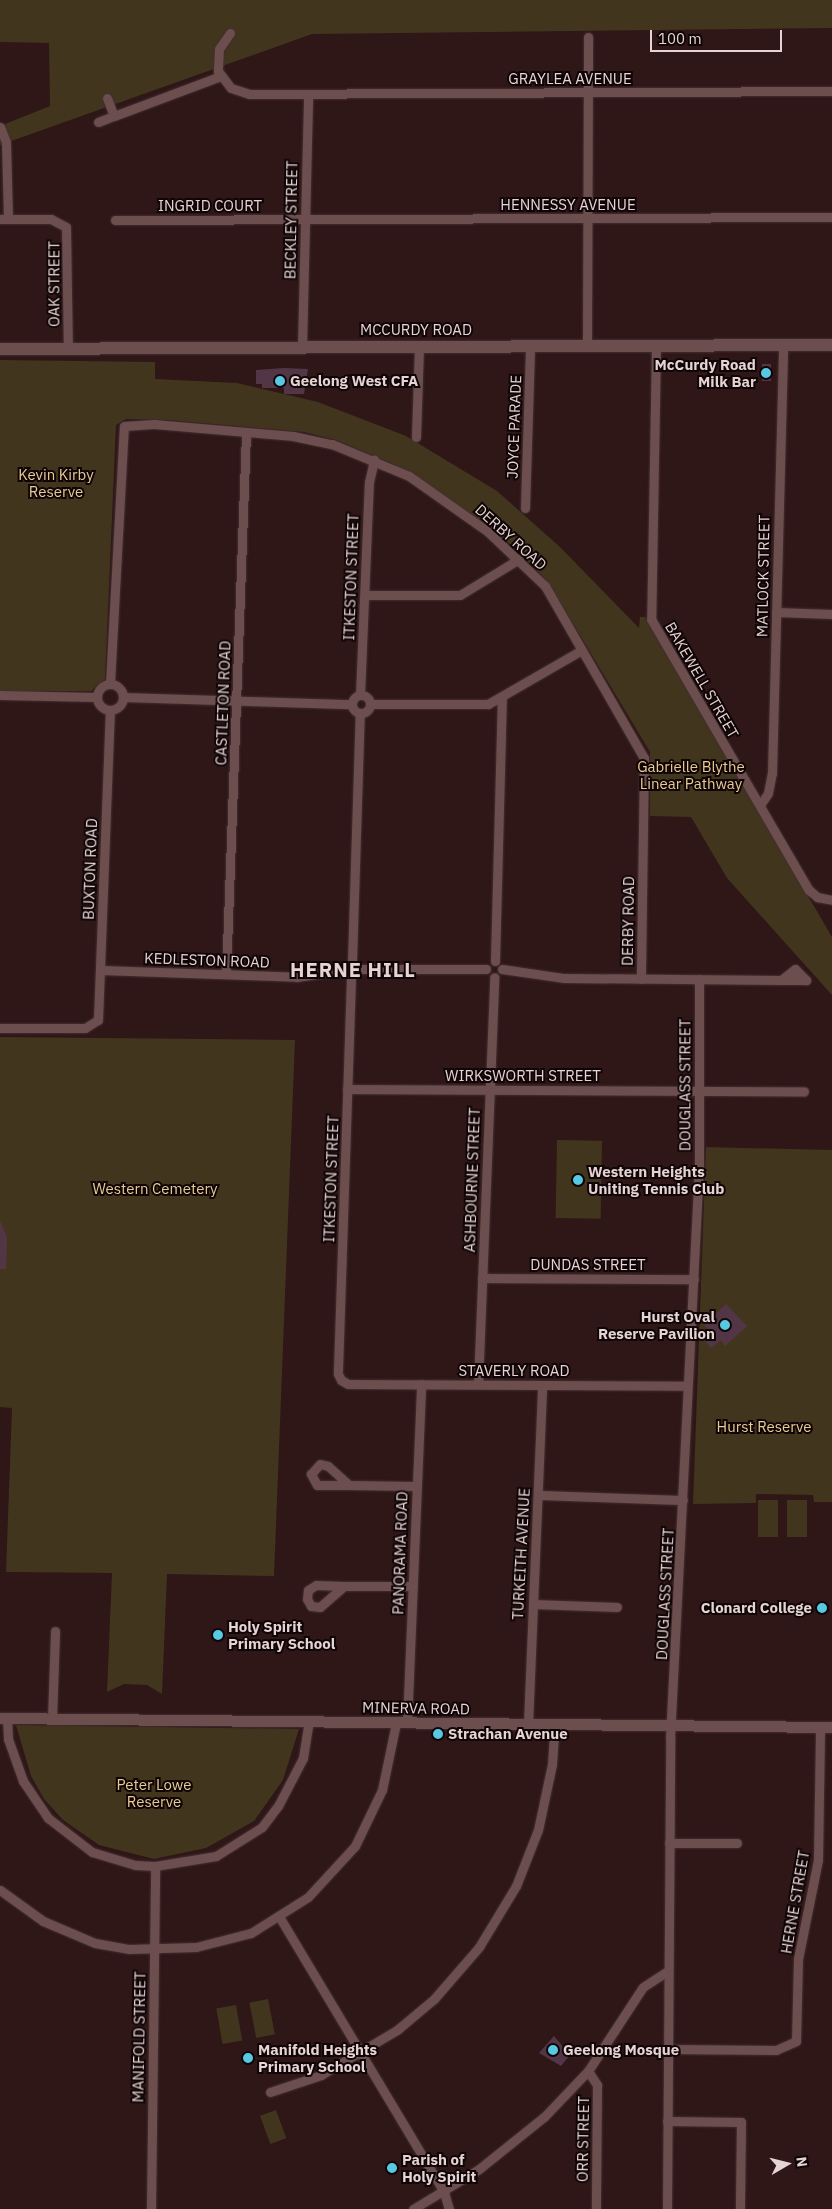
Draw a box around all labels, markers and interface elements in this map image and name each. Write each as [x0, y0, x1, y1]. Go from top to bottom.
scale bar [652, 20, 784, 52]
text: 100 m [658, 29, 702, 48]
street label: GRAYLEA AVENUE [508, 70, 632, 88]
street label: BECKLEY STREET [281, 161, 301, 279]
street label: HENNESSY AVENUE [500, 196, 636, 214]
street label: INGRID COURT [158, 197, 262, 215]
street label: OAK STREET [45, 241, 63, 327]
street label: MCCURDY ROAD [360, 321, 472, 339]
place label: McCurdy Road Milk Bar [655, 355, 756, 390]
marker: McCurdy Road Milk Bar [760, 367, 772, 379]
place label: Geelong West CFA [290, 372, 418, 390]
marker: Geelong West CFA [274, 375, 286, 387]
street label: JOYCE PARADE [503, 375, 525, 479]
park label: Kevin Kirby Reserve [18, 465, 94, 500]
street label: DERBY ROAD [472, 500, 550, 574]
street label: ITKESTON STREET [340, 513, 362, 641]
street label: MATLOCK STREET [753, 515, 773, 637]
street label: BAKEWELL STREET [661, 619, 743, 741]
street label: CASTLETON ROAD [212, 640, 234, 766]
park label: Gabrielle Blythe Linear Pathway [637, 757, 745, 792]
street label: BUXTON ROAD [79, 818, 101, 920]
street label: DERBY ROAD [618, 876, 638, 966]
street label: KEDLESTON ROAD [144, 949, 270, 971]
district label: HERNE HILL [289, 957, 417, 981]
street label: DOUGLASS STREET [676, 1019, 694, 1151]
street label: WIRKSWORTH STREET [445, 1067, 601, 1085]
street label: ASHBOURNE STREET [460, 1107, 484, 1253]
street label: ITKESTON STREET [320, 1115, 342, 1243]
place label: Western Heights Uniting Tennis Club [588, 1162, 724, 1197]
marker: Western Heights Uniting Tennis Club [572, 1174, 584, 1186]
park label: Western Cemetery [92, 1180, 218, 1198]
street label: DUNDAS STREET [530, 1256, 646, 1274]
place label: Hurst Oval Reserve Pavilion [598, 1307, 715, 1342]
marker: Hurst Oval Reserve Pavilion [719, 1319, 731, 1331]
street label: STAVERLY ROAD [459, 1362, 569, 1380]
park label: Hurst Reserve [717, 1418, 811, 1436]
street label: TURKEITH AVENUE [509, 1488, 533, 1620]
street label: PANORAMA ROAD [389, 1491, 411, 1615]
street label: DOUGLASS STREET [653, 1527, 677, 1661]
place label: Clonard College [701, 1599, 812, 1617]
marker: Clonard College [816, 1602, 828, 1614]
place label: Holy Spirit Primary School [228, 1617, 335, 1652]
marker: Holy Spirit Primary School [212, 1629, 224, 1641]
street label: MINERVA ROAD [362, 1698, 470, 1718]
place label: Strachan Avenue [448, 1725, 568, 1743]
marker: Strachan Avenue [432, 1728, 444, 1740]
park label: Peter Lowe Reserve [117, 1775, 191, 1810]
street label: HERNE STREET [777, 1849, 813, 1955]
street label: MANIFOLD STREET [129, 1971, 149, 2103]
place label: Manifold Heights Primary School [258, 2040, 377, 2075]
place label: Geelong Mosque [563, 2041, 679, 2059]
marker: Geelong Mosque [547, 2044, 559, 2056]
marker: Manifold Heights Primary School [242, 2052, 254, 2064]
street label: ORR STREET [573, 2096, 593, 2182]
north arrow [762, 2139, 812, 2189]
place label: Parish of Holy Spirit [402, 2150, 476, 2185]
text: N [792, 2156, 811, 2168]
marker: Parish of Holy Spirit [386, 2162, 398, 2174]

